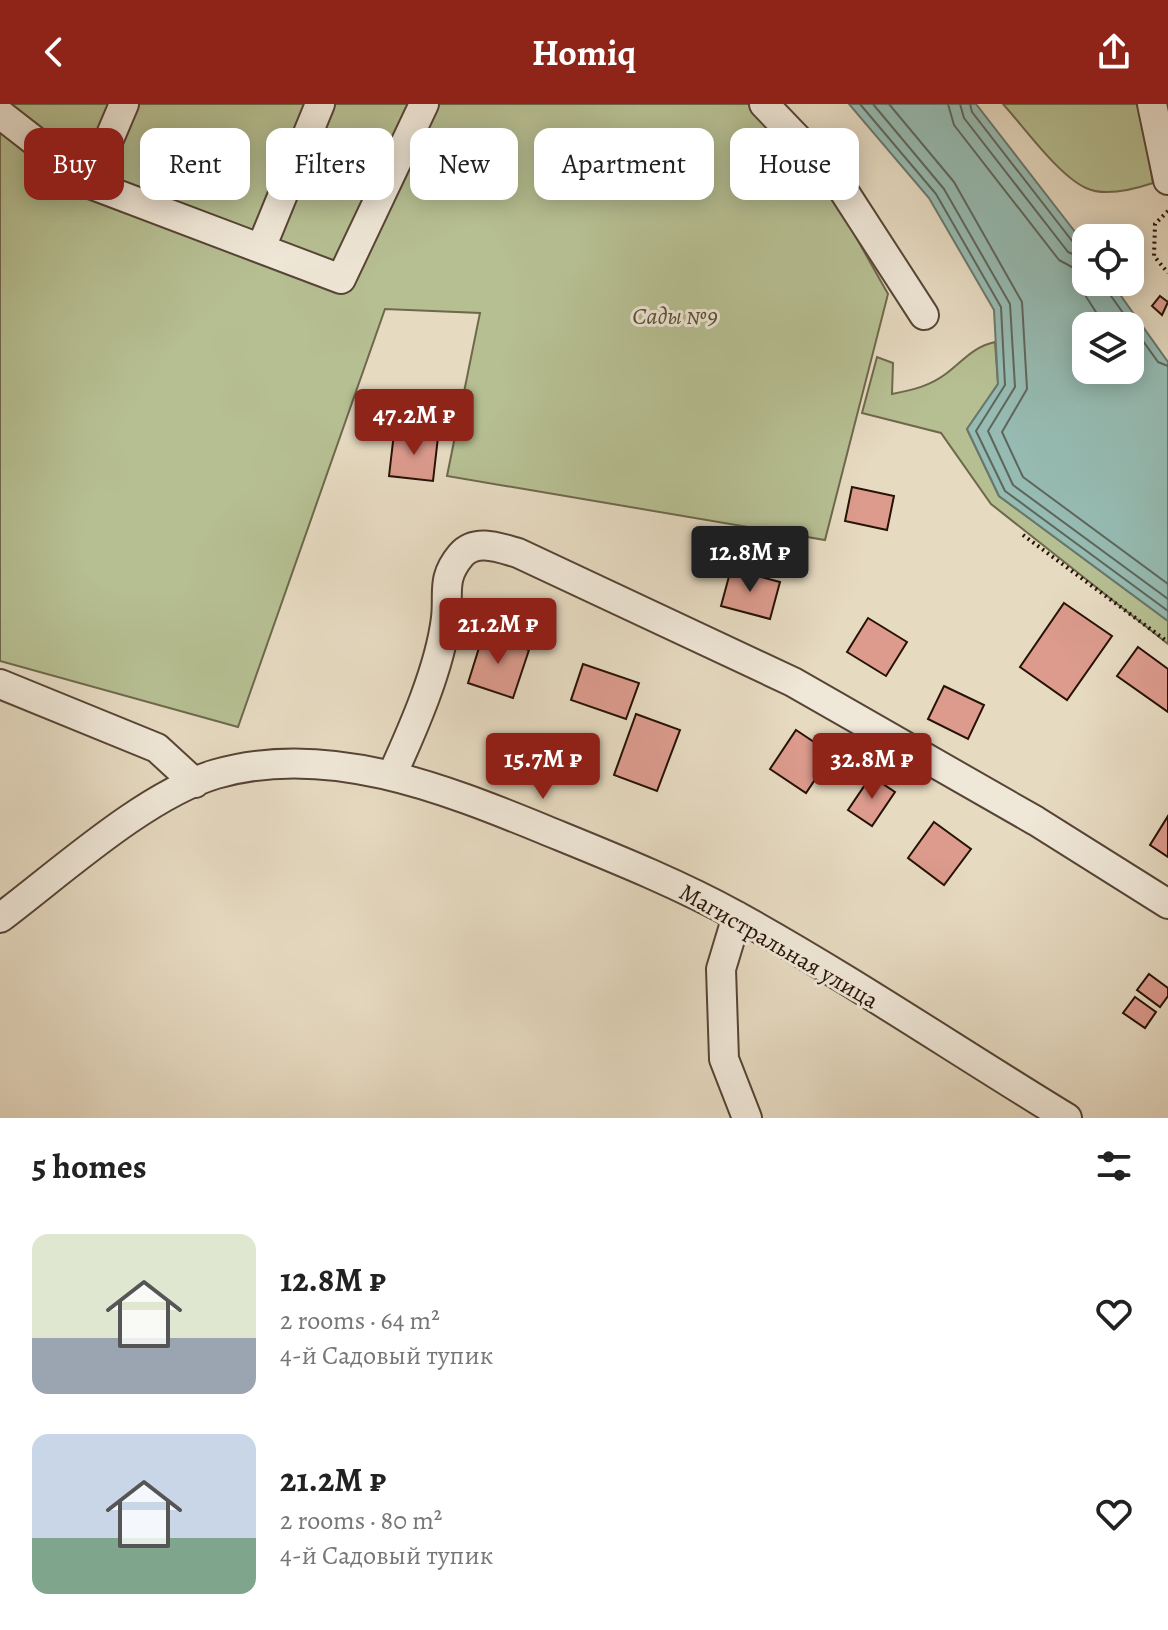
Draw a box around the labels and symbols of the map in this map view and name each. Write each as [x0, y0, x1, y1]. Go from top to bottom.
park label: Сады №9 [632, 300, 718, 332]
pin: 47.2M ₽ [340, 389, 488, 457]
pin: 12.8M ₽ [676, 526, 824, 594]
pin: 21.2M ₽ [424, 598, 572, 666]
pin: 15.7M ₽ [469, 733, 617, 801]
pin: 32.8M ₽ [798, 733, 946, 801]
street label: Магистральная улица [674, 876, 884, 1016]

